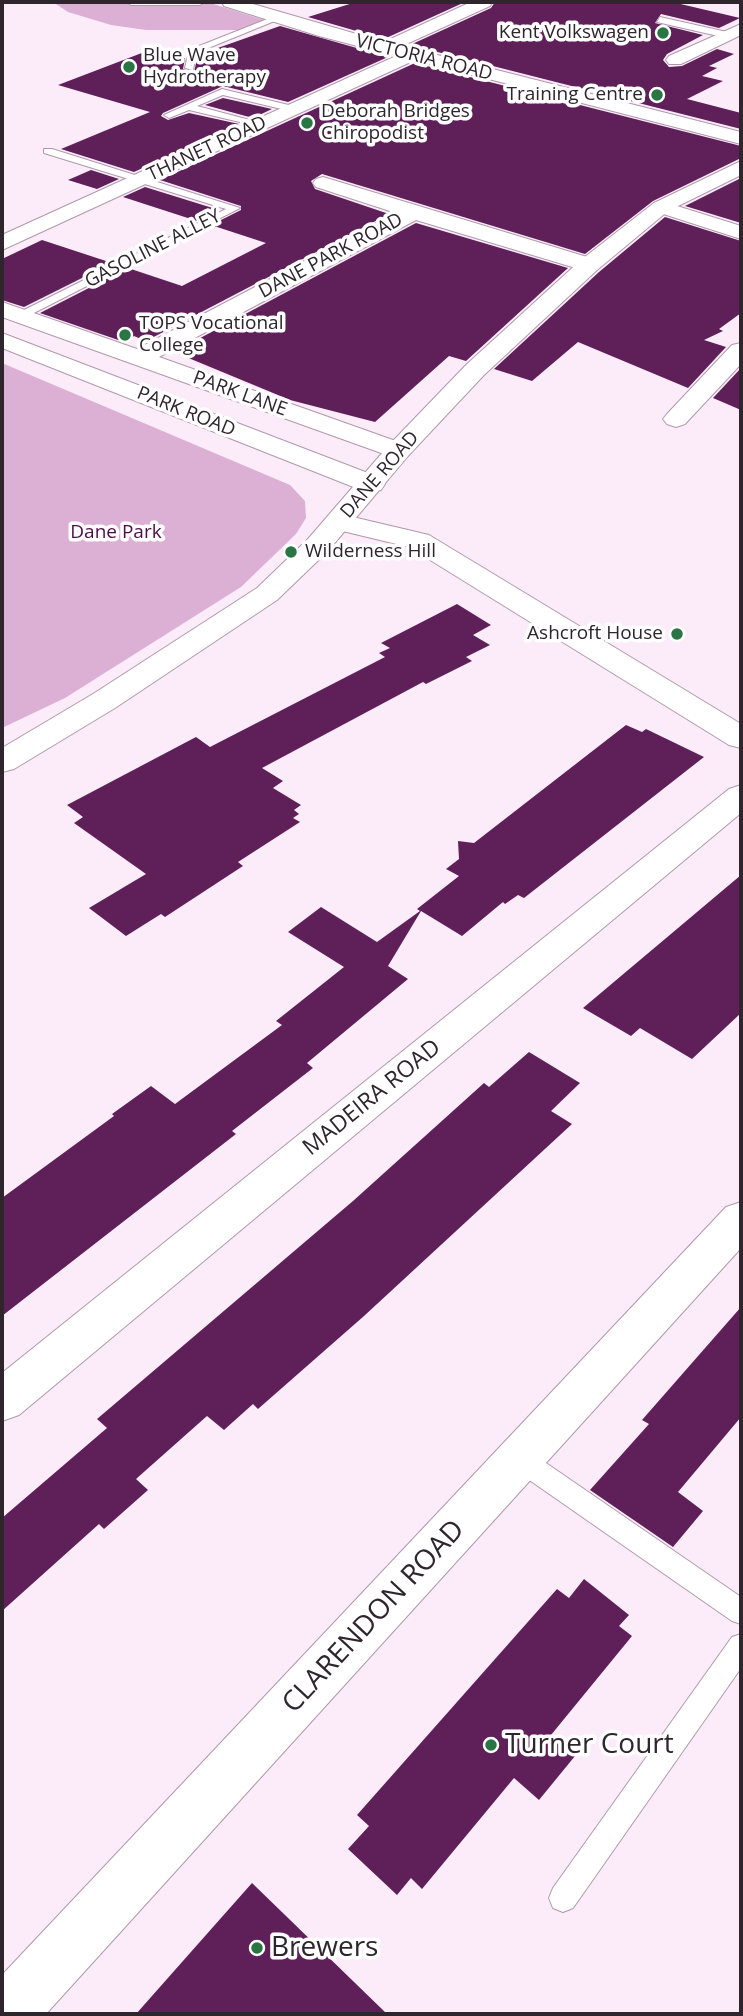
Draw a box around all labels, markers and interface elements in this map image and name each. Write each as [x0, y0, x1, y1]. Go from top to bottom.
place label: Kent Volkswagen [499, 22, 649, 44]
marker: Kent Volkswagen [655, 25, 671, 41]
street label: VICTORIA ROAD [353, 30, 495, 86]
place label: Blue Wave Hydrotherapy [143, 45, 266, 89]
marker: Blue Wave Hydrotherapy [121, 59, 137, 75]
place label: Training Centre [507, 84, 643, 106]
marker: Training Centre [649, 87, 665, 103]
place label: Deborah Bridges Chiropodist [321, 101, 470, 145]
street label: THANET ROAD [144, 111, 270, 187]
marker: Deborah Bridges Chiropodist [299, 115, 315, 131]
street label: GASOLINE ALLEY [81, 205, 225, 293]
street label: DANE PARK ROAD [255, 208, 407, 304]
place label: TOPS Vocational College [139, 313, 283, 357]
marker: TOPS Vocational College [117, 327, 133, 343]
street label: PARK LANE [190, 366, 290, 422]
street label: PARK ROAD [133, 382, 239, 442]
street label: DANE ROAD [336, 427, 424, 523]
park label: Dane Park [70, 522, 162, 544]
place label: Wilderness Hill [305, 541, 436, 563]
marker: Wilderness Hill [283, 544, 299, 560]
place label: Ashcroft House [527, 623, 663, 645]
marker: Ashcroft House [669, 626, 685, 642]
street label: MADEIRA ROAD [298, 1034, 446, 1162]
street label: CLARENDON ROAD [276, 1514, 472, 1720]
place label: Turner Court [505, 1728, 674, 1762]
marker: Turner Court [483, 1737, 499, 1753]
place label: Brewers [271, 1931, 378, 1965]
marker: Brewers [249, 1940, 265, 1956]

